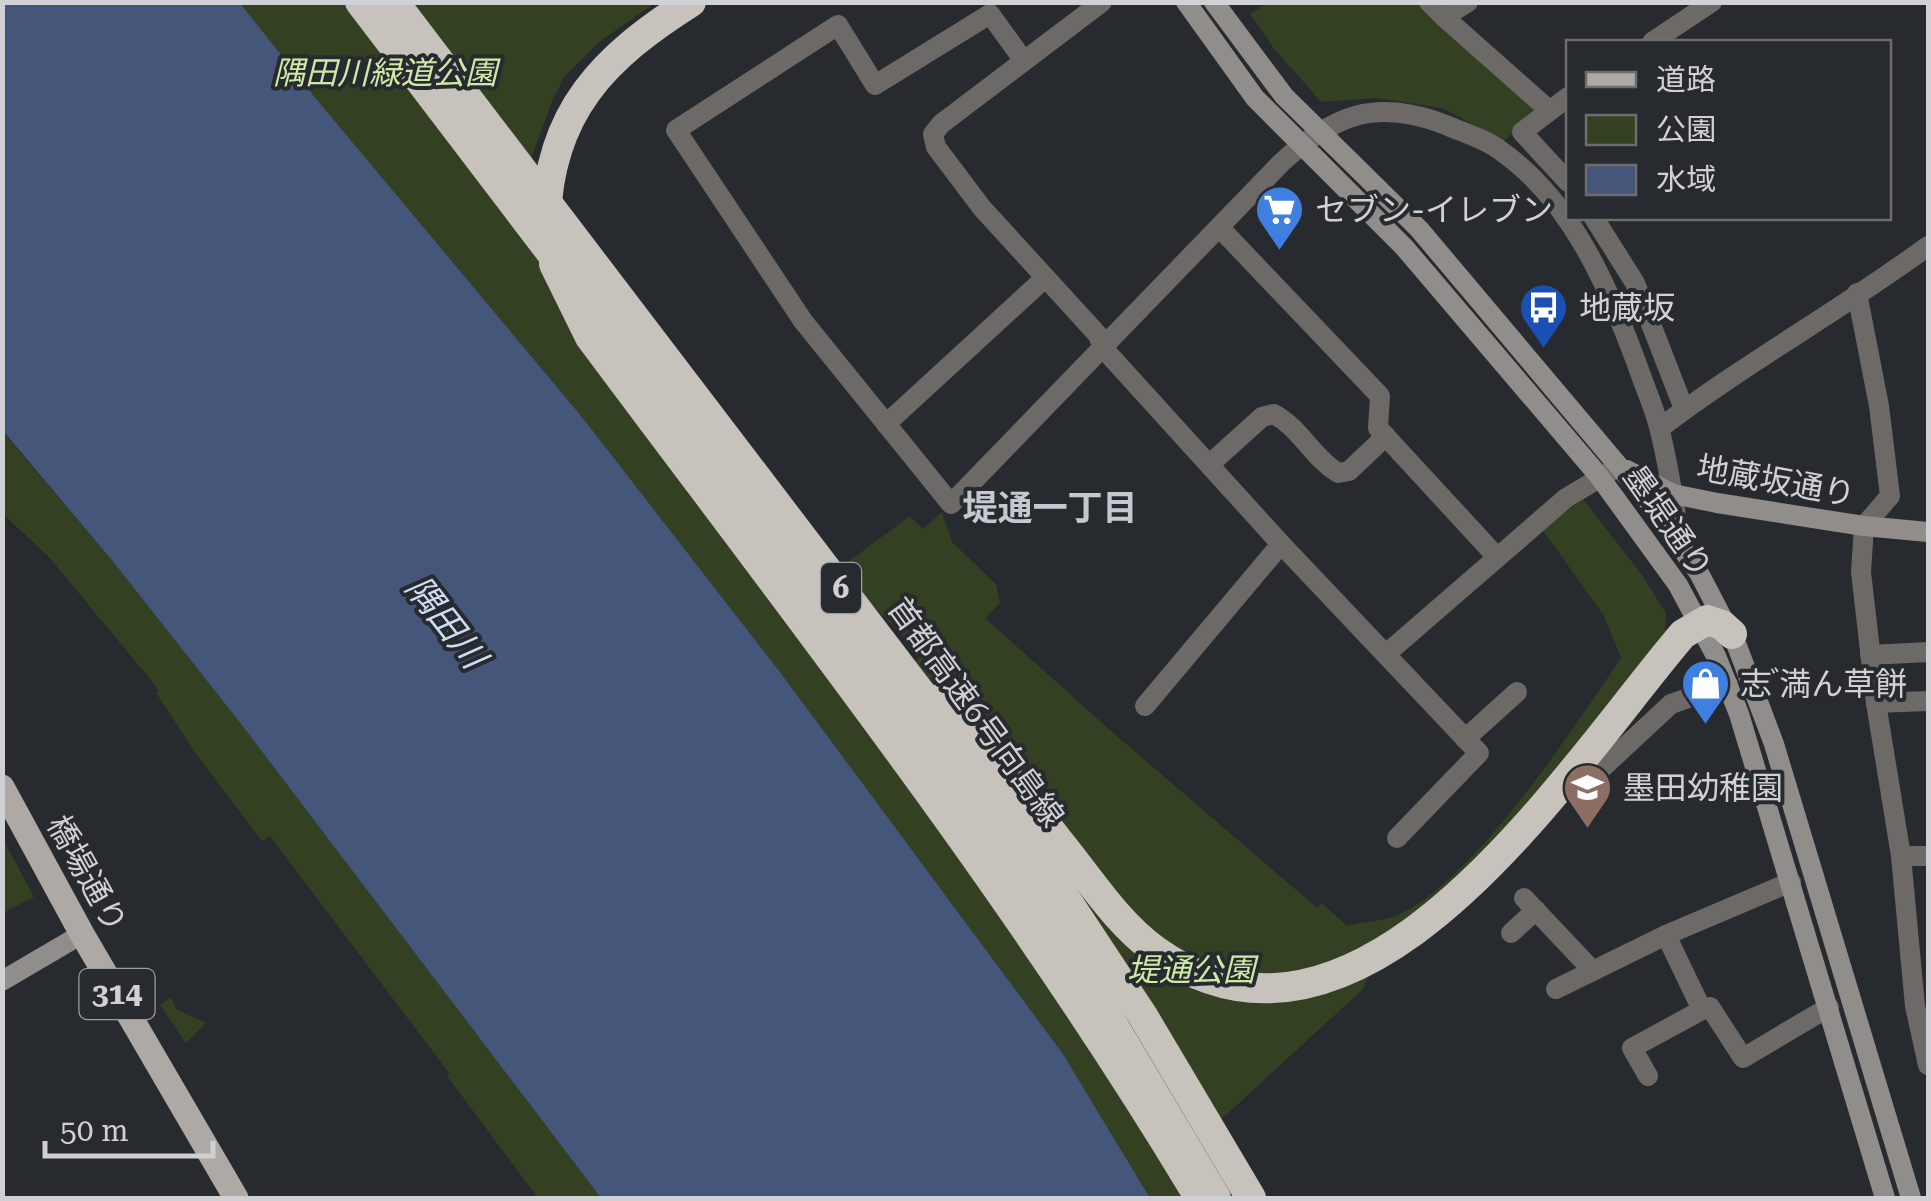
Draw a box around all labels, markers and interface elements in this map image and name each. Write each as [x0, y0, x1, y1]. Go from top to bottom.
legend [1566, 40, 1891, 220]
park label: 隅田川緑道公園 [273, 54, 501, 92]
text: 道路 [1656, 62, 1716, 97]
text: 公園 [1656, 112, 1716, 147]
text: 水域 [1656, 162, 1716, 197]
supermarket icon: セブン-イレブン [1254, 184, 1306, 252]
place label: セブン-イレブン [1315, 191, 1553, 229]
bus stop icon: 地蔵坂 [1518, 282, 1570, 350]
place label: 地蔵坂 [1579, 289, 1675, 327]
street label: 地蔵坂通り [1694, 448, 1858, 514]
street label: 墨堤通り [1616, 459, 1720, 585]
district label: 堤通一丁目 [962, 488, 1138, 529]
road number: 6 [821, 563, 861, 613]
water label: 隅田川 [397, 568, 497, 679]
street label: 首都高速6号向島線 [880, 590, 1072, 834]
shop icon: 志 ゙満ん草餅 [1679, 658, 1731, 726]
place label: 志 ゙満ん草餅 [1740, 665, 1907, 703]
school or university icon: 墨田幼稚園 [1562, 762, 1614, 830]
place label: 墨田幼稚園 [1623, 769, 1783, 807]
street label: 橋場通り [39, 809, 135, 939]
park label: 堤通公園 [1127, 951, 1259, 989]
road number: 314 [80, 969, 154, 1019]
scale bar [45, 1096, 212, 1158]
text: 50 m [60, 1113, 129, 1148]

